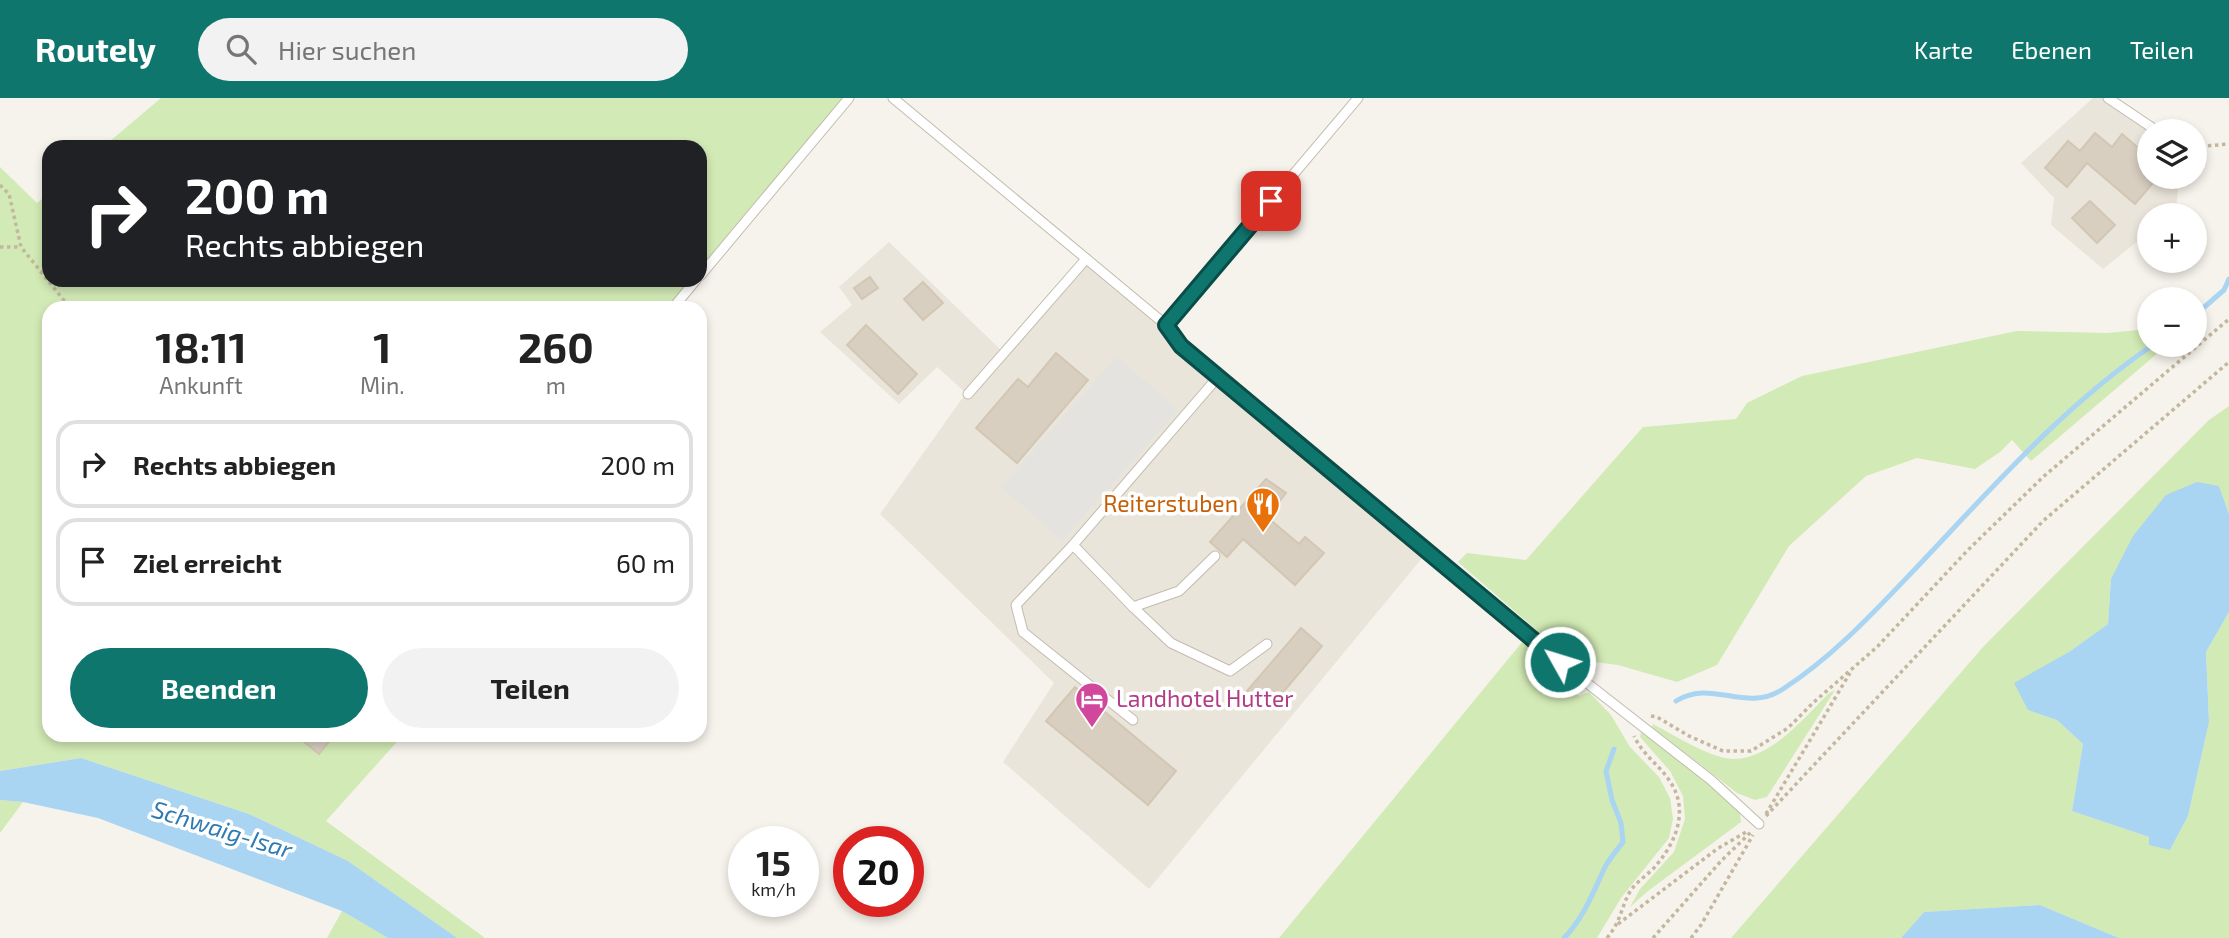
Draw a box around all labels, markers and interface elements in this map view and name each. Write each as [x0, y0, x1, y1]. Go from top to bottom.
search box [198, 18, 688, 81]
text: Routely [35, 29, 156, 69]
icon: search [222, 30, 260, 68]
text: Hier suchen [278, 34, 416, 65]
text: Karte [1914, 35, 1973, 64]
text: Ebenen [2011, 35, 2092, 64]
text: Teilen [2130, 35, 2194, 64]
map controls [2137, 119, 2207, 357]
button: layers [2137, 119, 2207, 189]
text: 200 m [185, 165, 329, 224]
icon: right [70, 168, 161, 259]
pin [1241, 171, 1301, 231]
icon: arrive [1252, 182, 1290, 220]
button: + [2137, 203, 2207, 273]
text: Rechts abbiegen [185, 225, 424, 263]
button: − [2137, 287, 2207, 357]
text: 18:11 [155, 321, 247, 371]
text: 1 [373, 321, 391, 371]
text: 260 [518, 321, 594, 371]
text: Ankunft [159, 371, 243, 399]
text: Min. [360, 371, 405, 399]
text: m [546, 371, 566, 399]
icon: right [74, 445, 112, 483]
text: Rechts abbiegen [133, 449, 336, 480]
text: 200 m [600, 449, 675, 480]
restaurant icon: Reiterstuben [1244, 485, 1282, 534]
place label: Reiterstuben [1103, 489, 1238, 517]
icon: arrive [74, 543, 112, 581]
text: Ziel erreicht [133, 547, 282, 578]
text: 60 m [616, 547, 675, 578]
position arrow [1523, 625, 1597, 699]
button: Beenden [70, 648, 368, 728]
button: Teilen [382, 648, 679, 728]
hotel icon: Landhotel Hutter [1073, 680, 1111, 729]
place label: Landhotel Hutter [1116, 684, 1293, 712]
water label: Schwaig-Isar [149, 793, 297, 864]
speed limit sign: 20 [833, 826, 924, 917]
text: 15 [756, 841, 791, 883]
text: km/h [751, 878, 796, 900]

